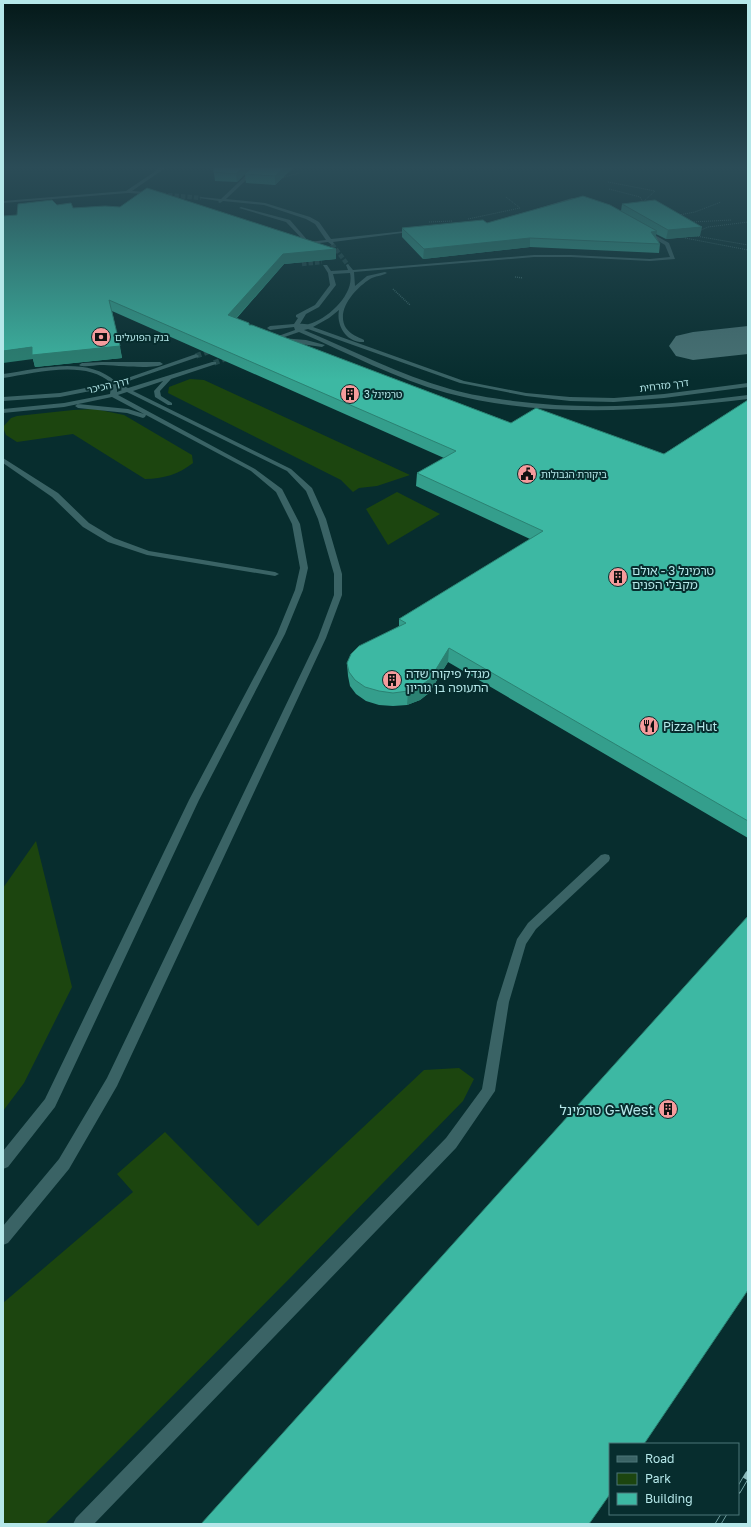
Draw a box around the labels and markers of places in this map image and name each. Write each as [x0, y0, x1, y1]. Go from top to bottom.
bank icon: בנק הפועלים [90, 326, 112, 348]
place label: בנק הפועלים [115, 331, 169, 343]
building icon: טרמינל 3 [339, 383, 361, 405]
place label: טרמינל 3 [364, 388, 402, 400]
public building icon: ביקורת הגבולות [516, 463, 538, 485]
place label: ביקורת הגבולות [541, 468, 607, 480]
place label: טרמינל 3 - אולם מקבלי הפנים [632, 563, 714, 592]
building icon: טרמינל 3 - אולם מקבלי הפנים [607, 566, 629, 588]
place label: מגדל פיקוח שדה התעופה בן גוריון [406, 666, 490, 695]
building icon: מגדל פיקוח שדה התעופה בן גוריון [381, 669, 403, 691]
restaurant icon: Pizza Hut [638, 715, 660, 737]
place label: Pizza Hut [663, 719, 718, 734]
building icon: טרמינל G-West [657, 1098, 679, 1120]
place label: טרמינל G-West [559, 1101, 654, 1118]

